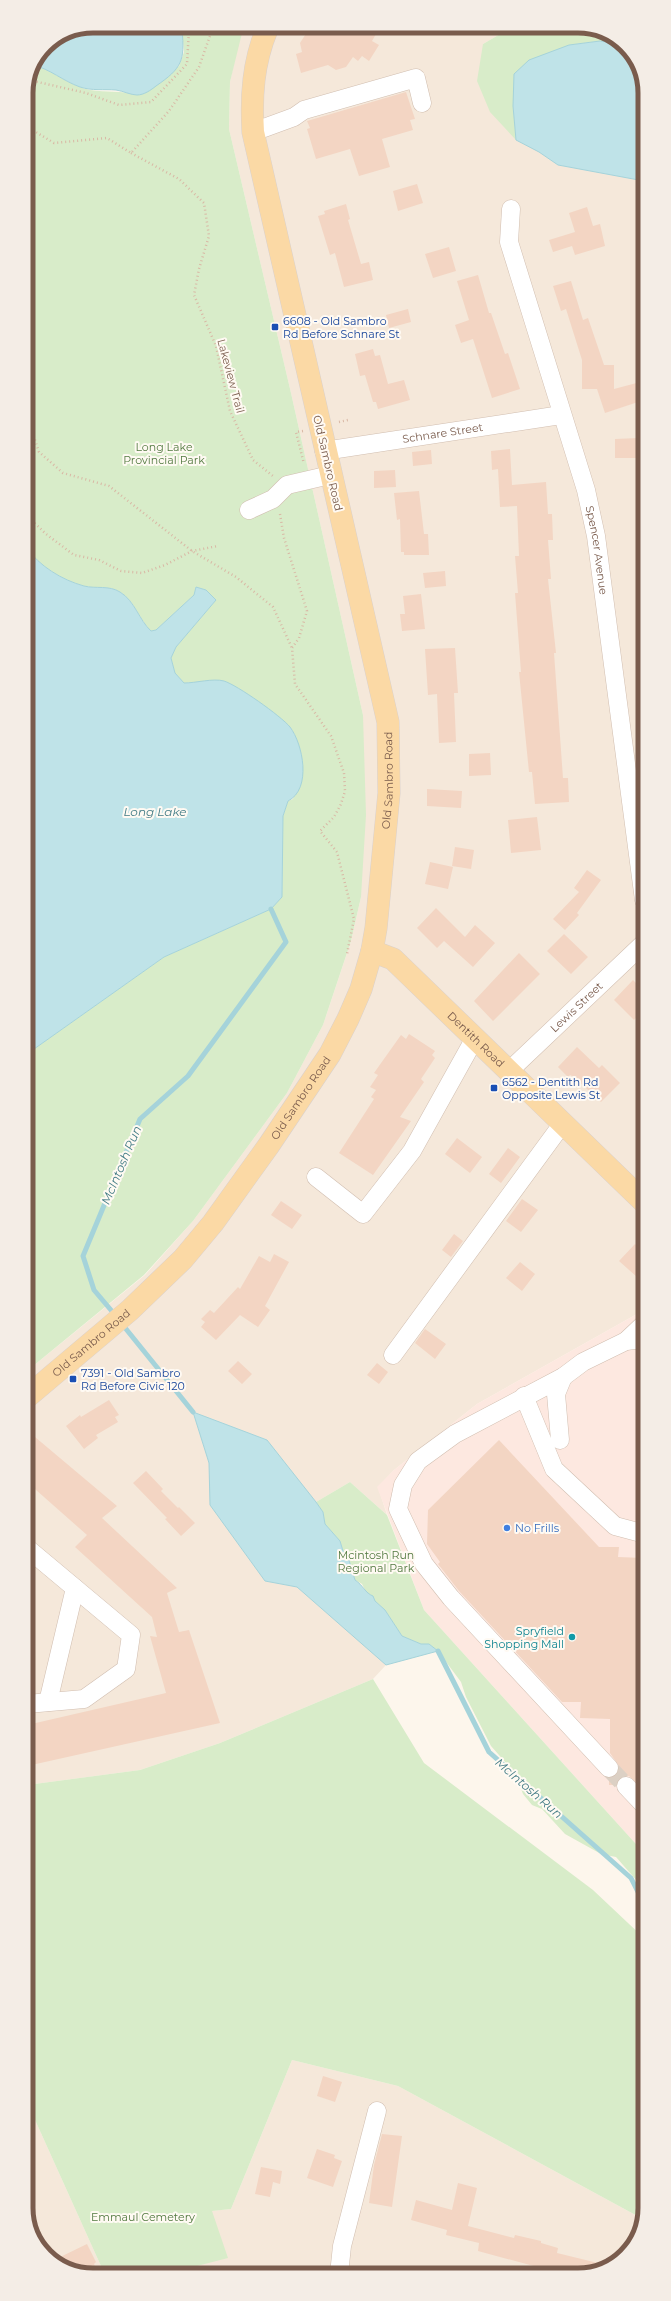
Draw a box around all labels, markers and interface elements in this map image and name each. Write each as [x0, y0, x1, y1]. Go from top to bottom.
place label: 6608 - Old Sambro Rd Before Schnare St [283, 314, 400, 341]
marker: 6608 - Old Sambro Rd Before Schnare St [270, 322, 280, 332]
street label: Lakeview Trail [214, 337, 248, 415]
street label: Old Sambro Road [310, 414, 346, 512]
street label: Schnare Street [401, 420, 484, 446]
park label: Long Lake Provincial Park [123, 440, 205, 467]
street label: Spencer Avenue [583, 504, 611, 596]
street label: Old Sambro Road [379, 731, 396, 830]
water label: Long Lake [123, 804, 187, 819]
street label: Lewis Street [547, 978, 606, 1035]
street label: Dentith Road [445, 1009, 507, 1070]
street label: Old Sambro Road [268, 1053, 334, 1142]
place label: 6562 - Dentith Rd Opposite Lewis St [502, 1075, 601, 1102]
marker: 6562 - Dentith Rd Opposite Lewis St [489, 1083, 499, 1093]
water label: McIntosh Run [98, 1123, 144, 1207]
street label: Old Sambro Road [49, 1306, 133, 1380]
place label: 7391 - Old Sambro Rd Before Civic 120 [81, 1366, 185, 1393]
marker: 7391 - Old Sambro Rd Before Civic 120 [68, 1374, 78, 1384]
place label: No Frills [515, 1521, 560, 1535]
marker: No Frills [502, 1523, 512, 1533]
park label: Mcintosh Run Regional Park [338, 1548, 415, 1575]
place label: Spryfield Shopping Mall [484, 1624, 564, 1651]
marker: Spryfield Shopping Mall [567, 1632, 577, 1642]
water label: McIntosh Run [492, 1755, 566, 1821]
park label: Emmaul Cemetery [91, 2210, 195, 2224]

